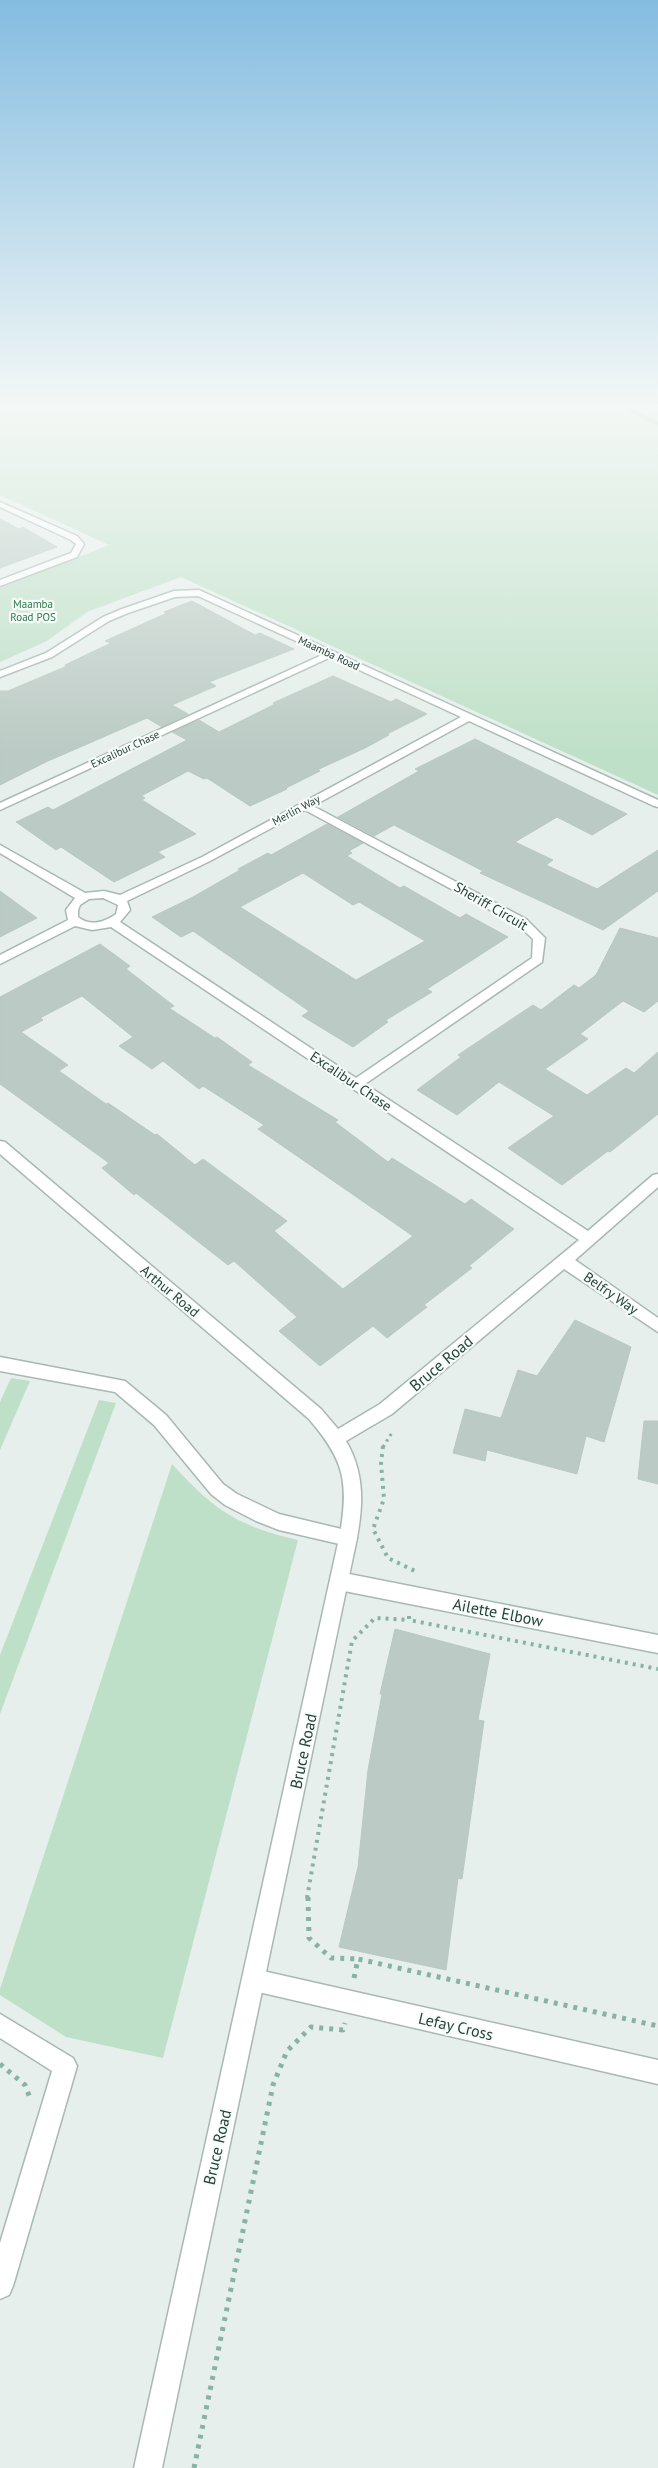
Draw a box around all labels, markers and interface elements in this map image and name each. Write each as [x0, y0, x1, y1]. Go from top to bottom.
park label: Maamba Road POS [10, 597, 56, 624]
street label: Maamba Road [296, 633, 362, 673]
street label: Excalibur Chase [88, 727, 162, 771]
street label: Merlin Way [270, 791, 323, 828]
street label: Sheriff Circuit [451, 878, 531, 934]
street label: Excalibur Chase [307, 1047, 395, 1115]
street label: Arthur Road [137, 1261, 203, 1321]
street label: Belfry Way [580, 1268, 642, 1319]
street label: Bruce Road [405, 1331, 477, 1395]
street label: Ailette Elbow [451, 1593, 545, 1631]
street label: Bruce Road [285, 1711, 321, 1791]
street label: Lefay Cross [417, 2008, 496, 2044]
street label: Bruce Road [199, 2107, 235, 2187]

